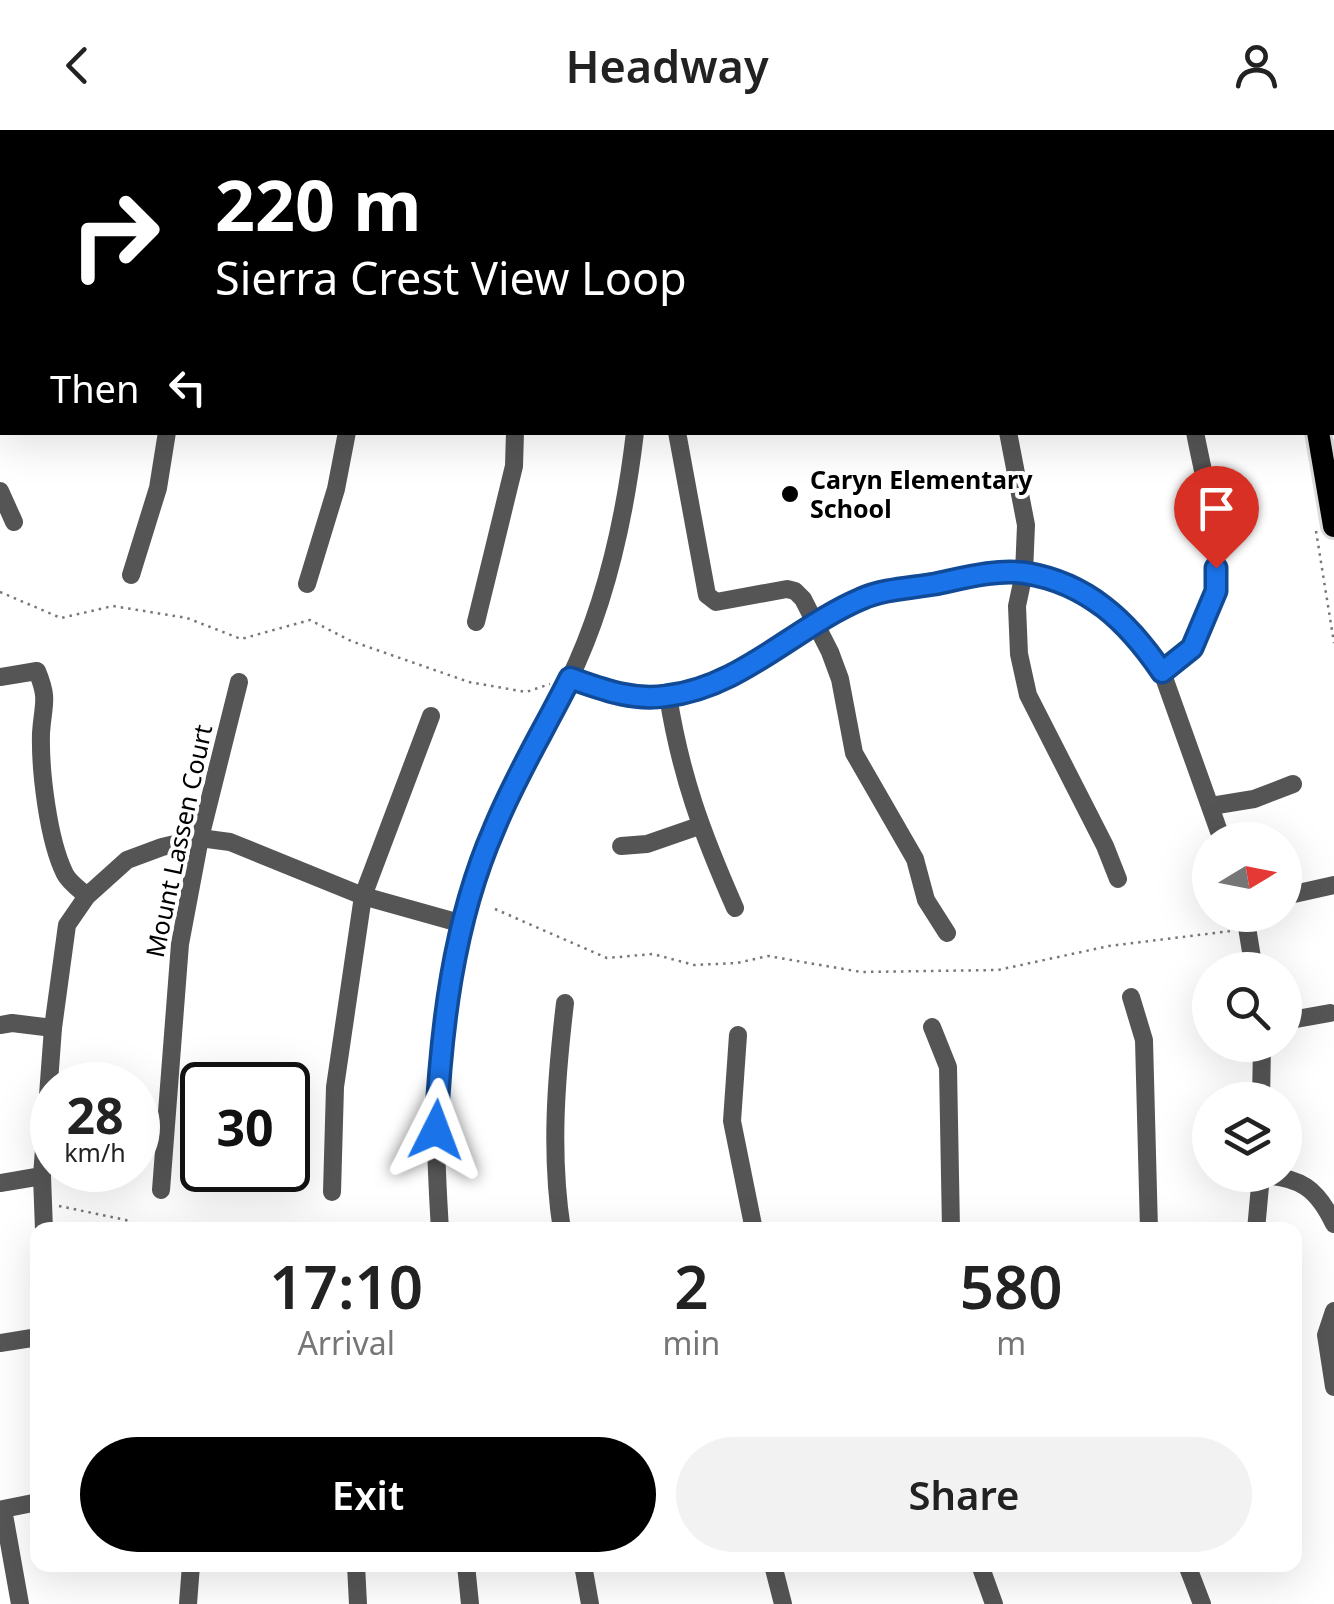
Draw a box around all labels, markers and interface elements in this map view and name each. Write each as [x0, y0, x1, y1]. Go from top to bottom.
text: Headway [565, 35, 769, 96]
icon: back [50, 38, 105, 93]
icon: person [1229, 38, 1284, 93]
text: 220 m [215, 156, 422, 252]
icon: right [50, 170, 180, 300]
text: Sierra Crest View Loop [215, 247, 687, 308]
icon: left [160, 360, 215, 415]
text: Then [50, 362, 140, 414]
place label: Caryn Elementary School [810, 462, 1033, 525]
pin [1174, 466, 1259, 569]
icon: arrive [1189, 481, 1244, 536]
marker: Caryn Elementary School [779, 483, 801, 505]
street label: Mount Lassen Court [137, 721, 219, 960]
north arrow [1192, 822, 1302, 932]
map controls [1192, 822, 1302, 1192]
button: search [1192, 952, 1302, 1062]
speed limit sign: 30 [180, 1062, 310, 1192]
position arrow [384, 1078, 488, 1182]
text: 28 [66, 1081, 124, 1149]
button: layers [1192, 1082, 1302, 1192]
text: km/h [64, 1135, 126, 1169]
text: 17:10 [269, 1245, 423, 1327]
text: 2 [674, 1245, 709, 1327]
text: 580 [960, 1245, 1063, 1327]
text: Arrival [297, 1321, 395, 1364]
text: min [662, 1321, 720, 1364]
text: m [996, 1321, 1026, 1364]
button: Exit [80, 1437, 656, 1552]
button: Share [676, 1437, 1252, 1552]

